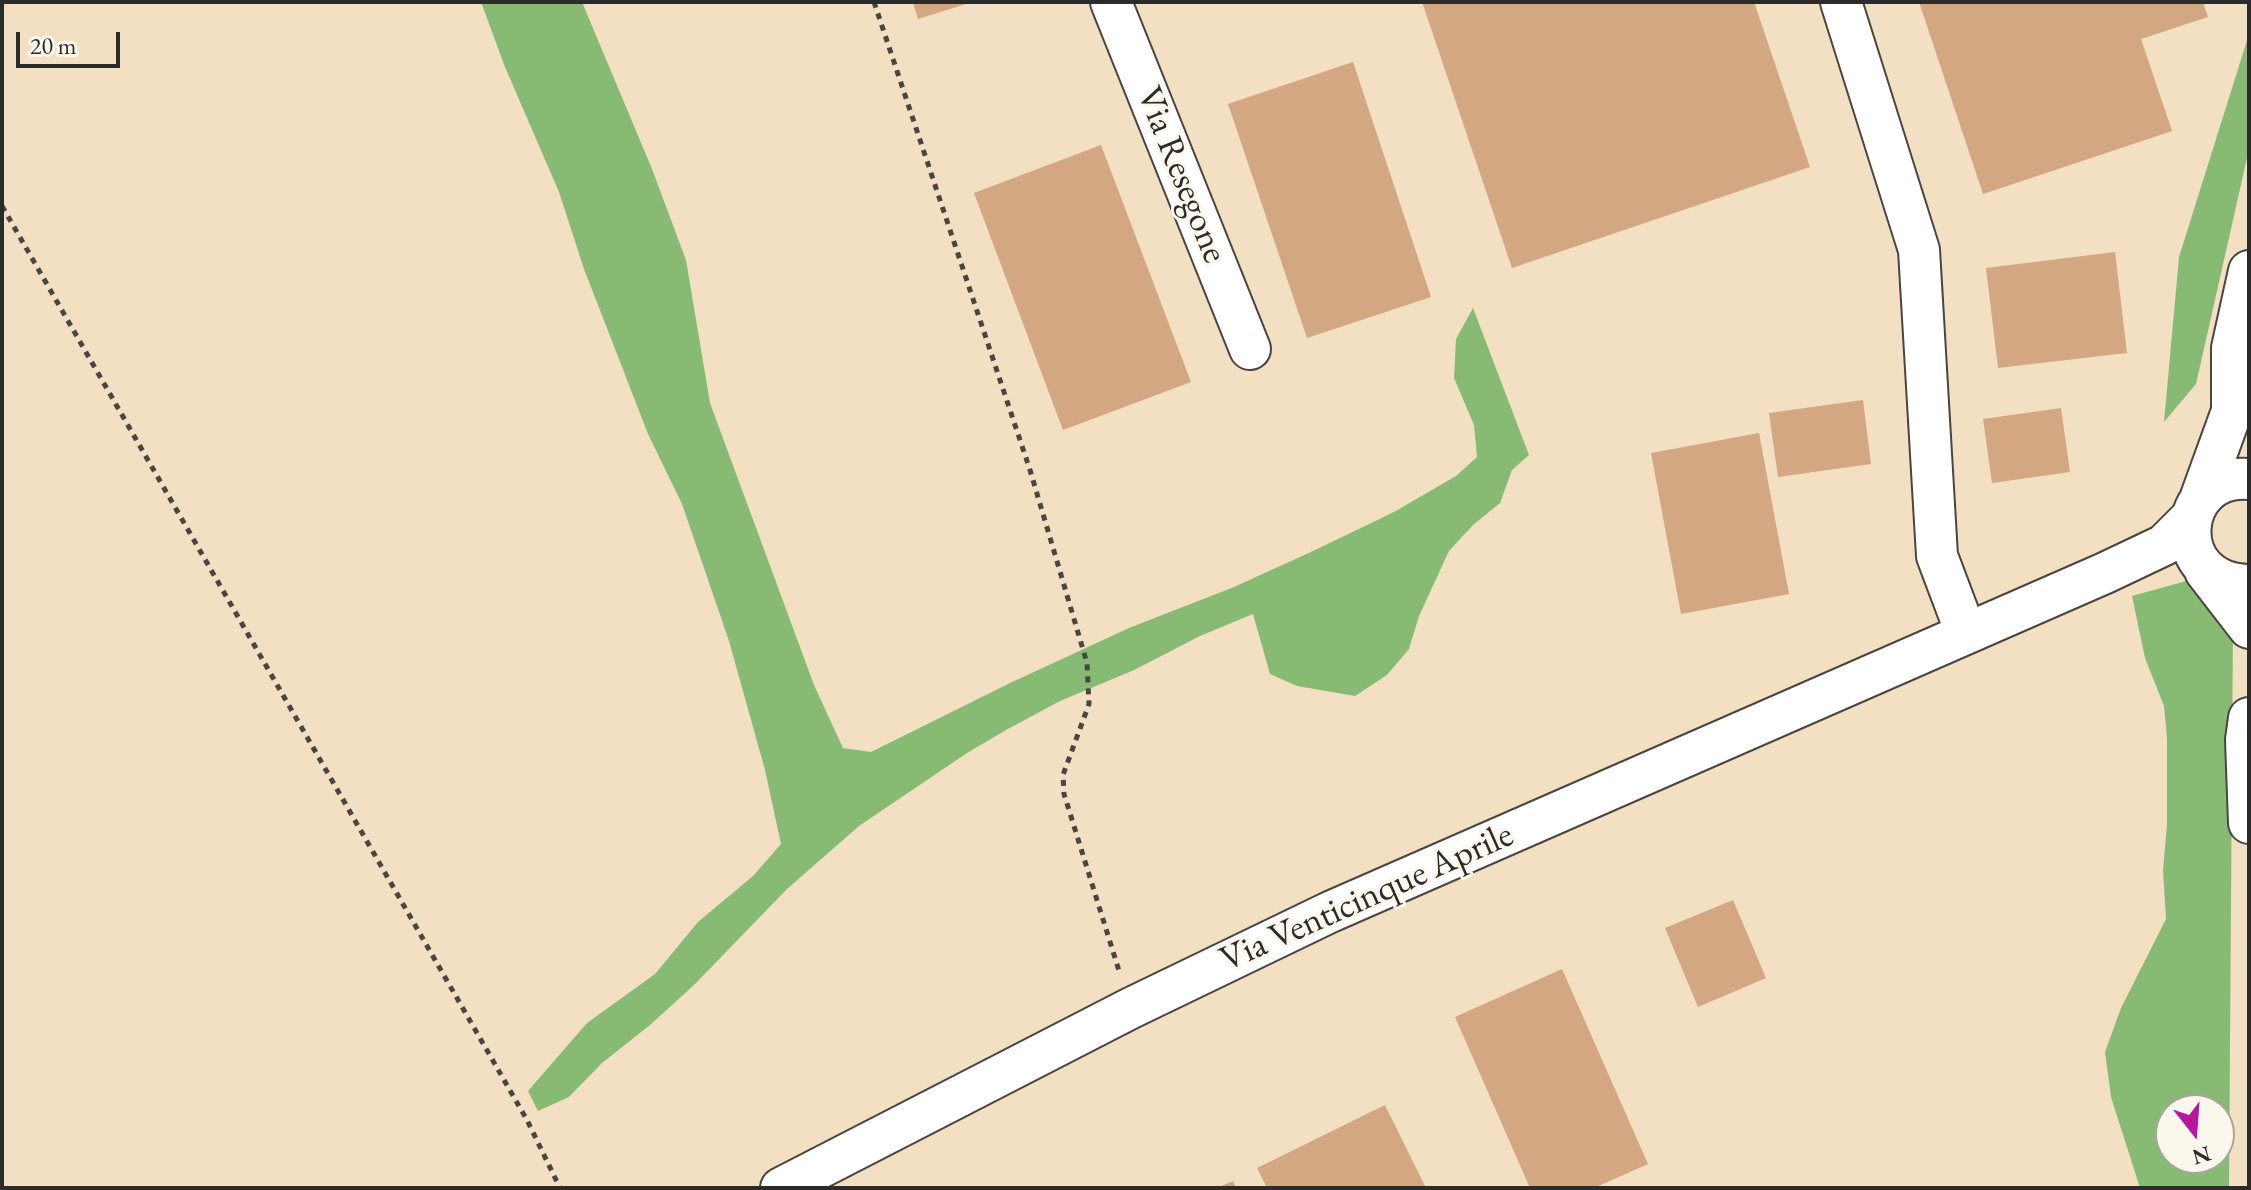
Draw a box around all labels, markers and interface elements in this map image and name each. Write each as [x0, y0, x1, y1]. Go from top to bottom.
scale bar [20, 16, 124, 66]
text: 20 m [30, 30, 77, 61]
street label: Via Resegone [1126, 81, 1236, 269]
street label: Via Venticinque Aprile [1214, 814, 1520, 982]
north arrow [2155, 1094, 2235, 1174]
text: N [2189, 1139, 2214, 1172]

